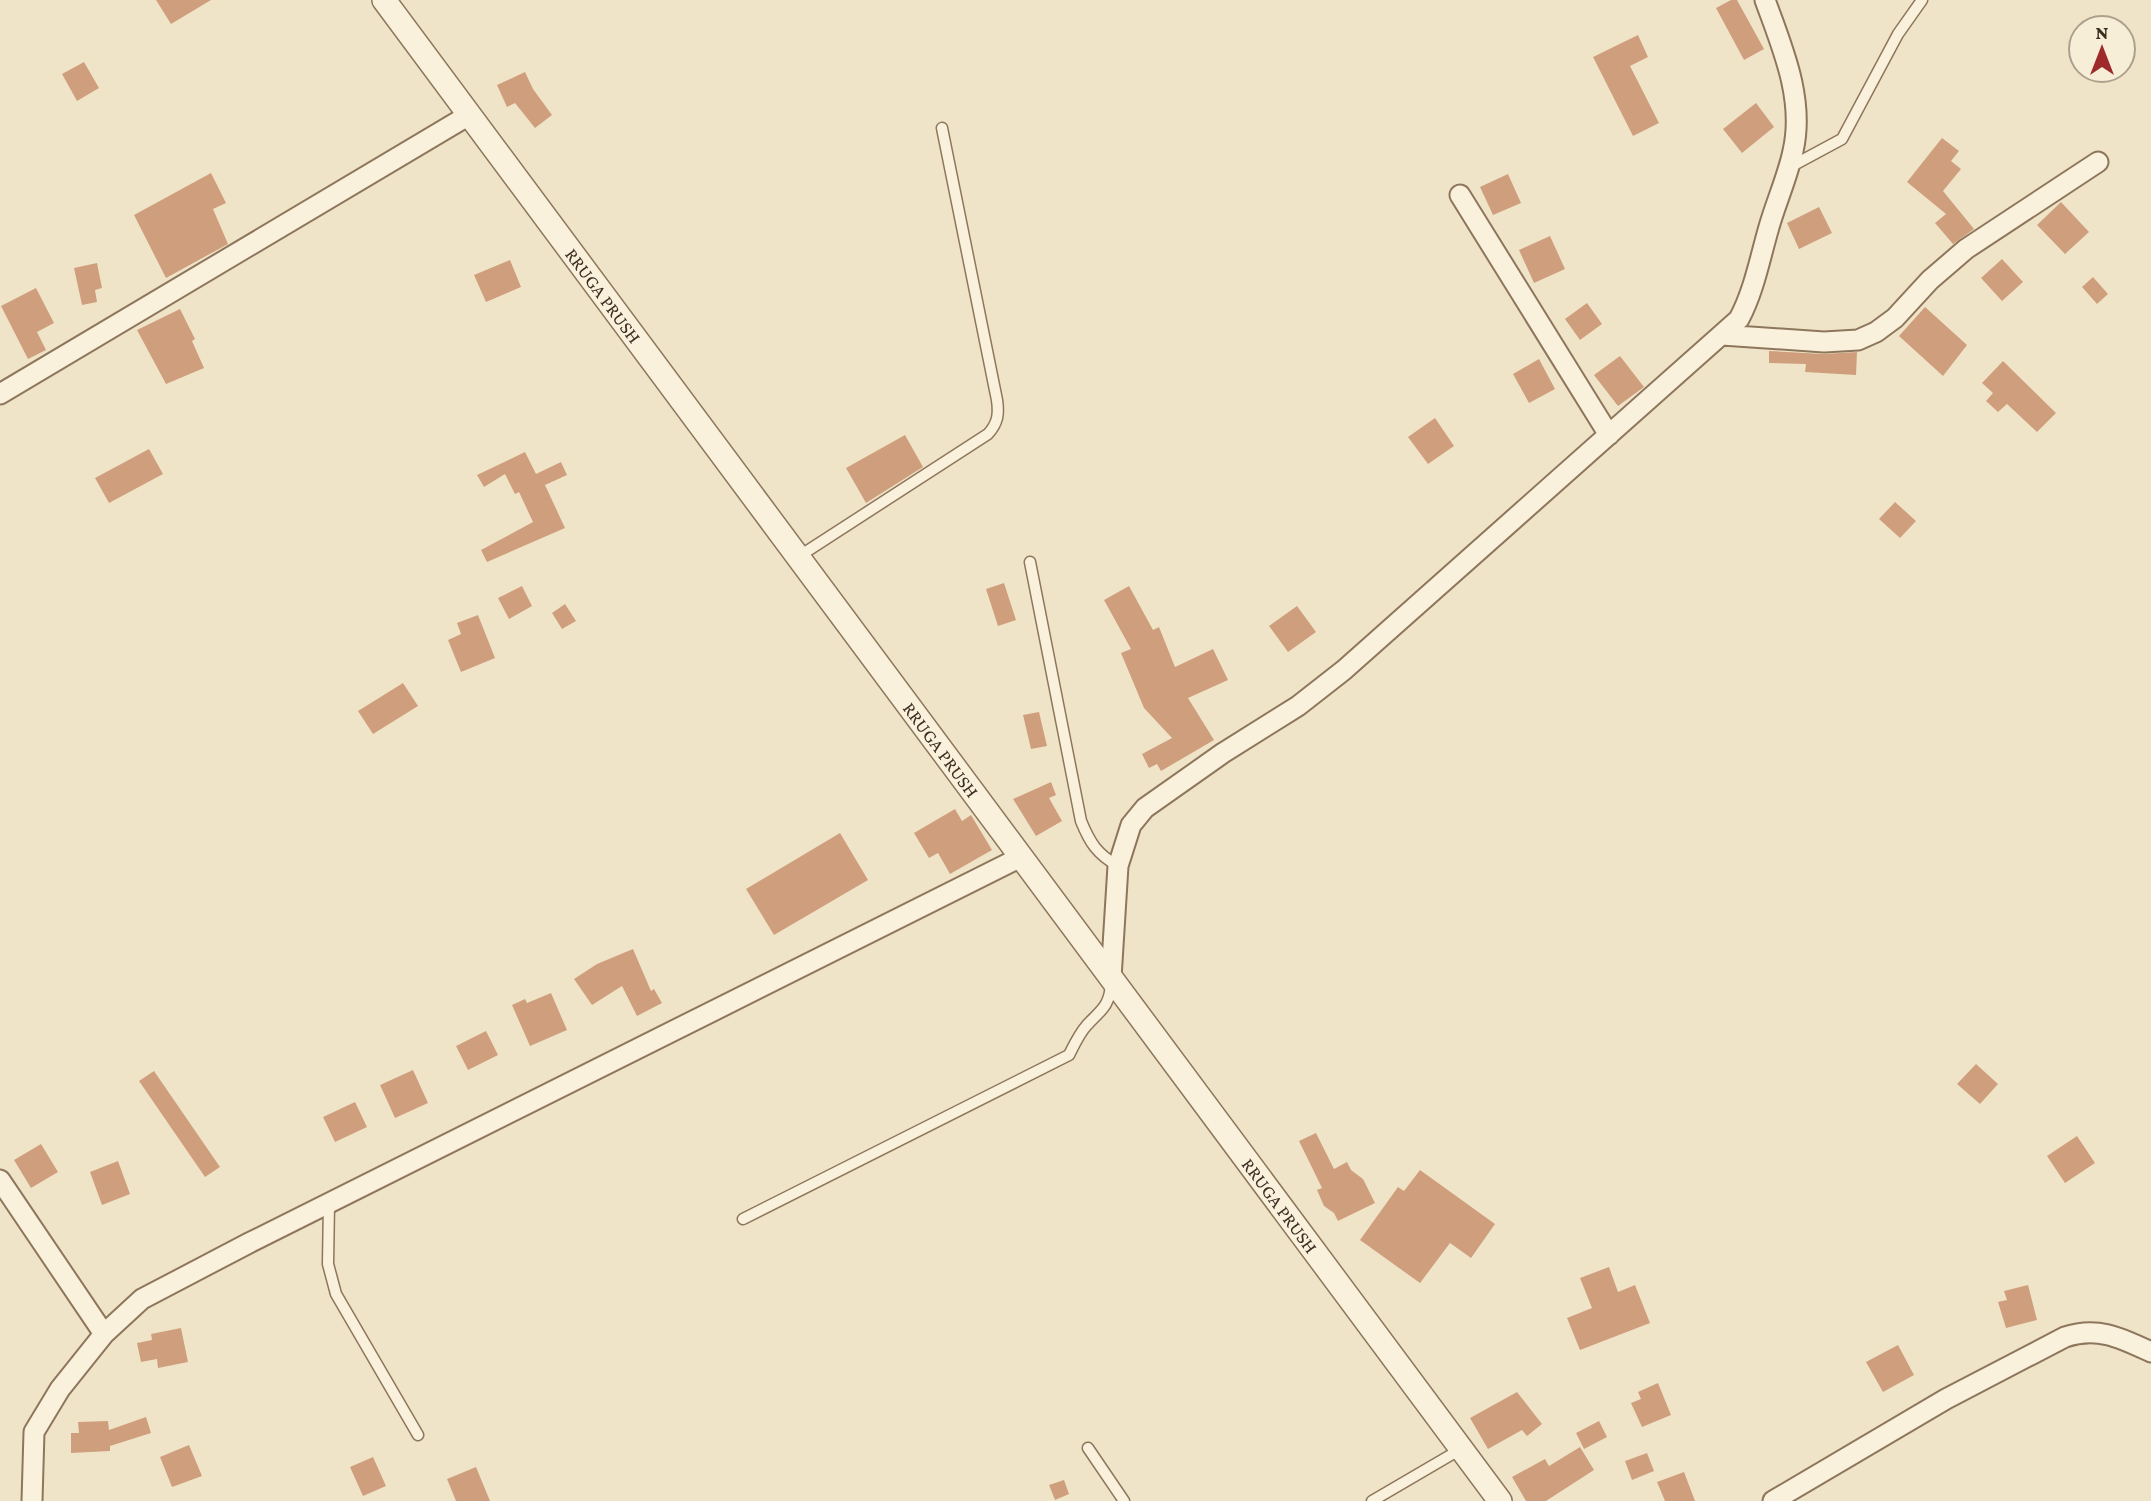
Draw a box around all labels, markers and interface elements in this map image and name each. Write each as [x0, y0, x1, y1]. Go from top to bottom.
north arrow [2067, 14, 2137, 84]
text: N [2096, 22, 2109, 43]
street label: RRUGA PRUSH [561, 244, 645, 347]
street label: RRUGA PRUSH [899, 698, 983, 801]
street label: RRUGA PRUSH [1238, 1154, 1322, 1257]

